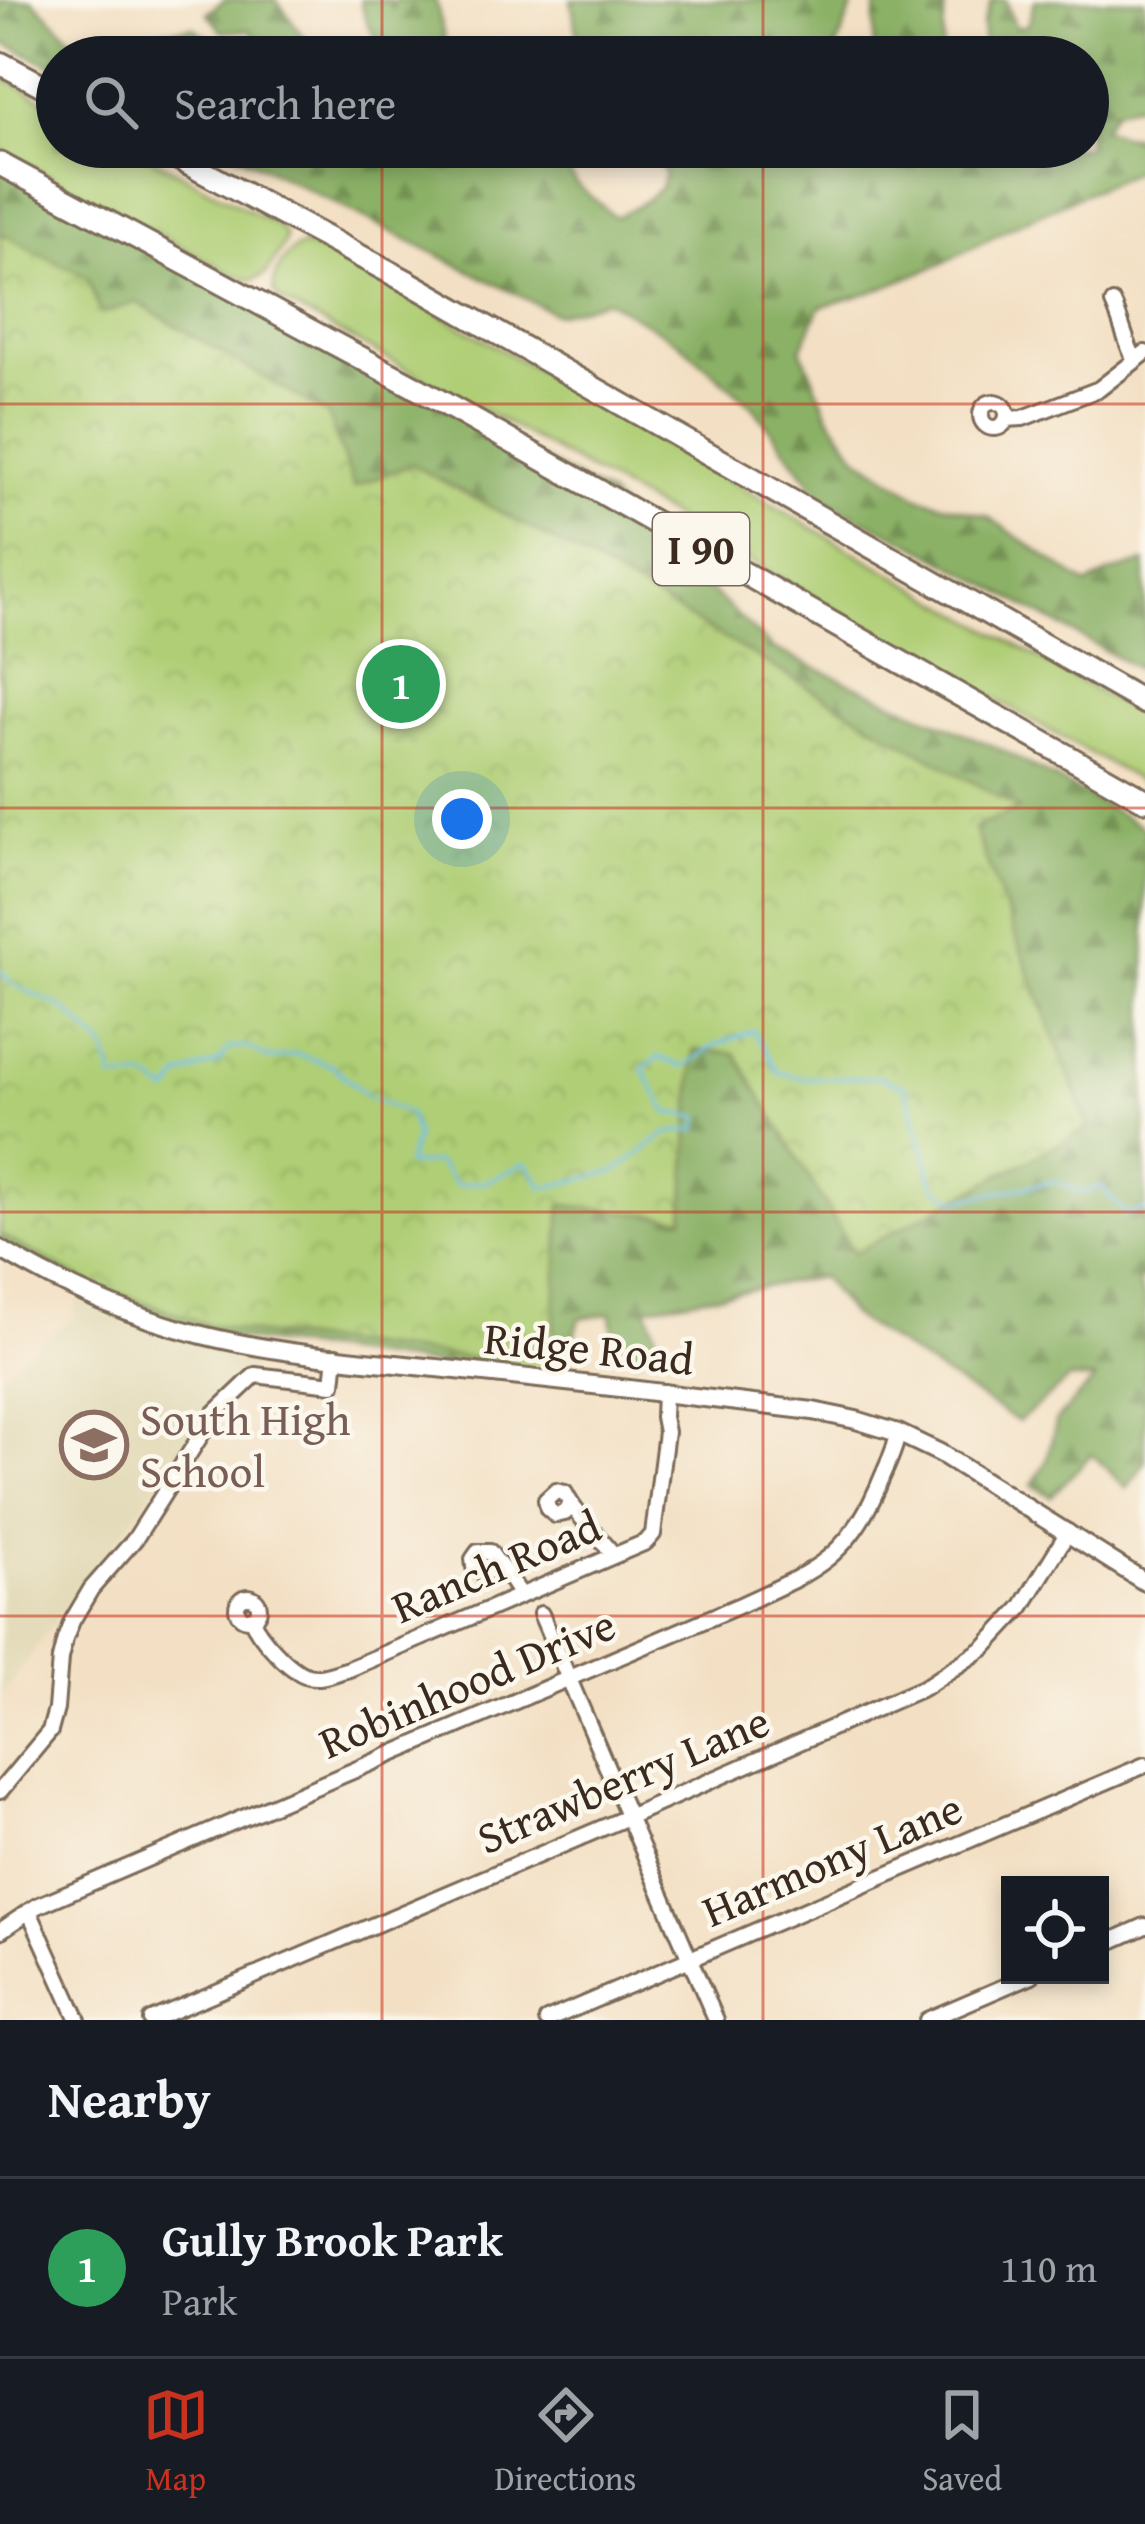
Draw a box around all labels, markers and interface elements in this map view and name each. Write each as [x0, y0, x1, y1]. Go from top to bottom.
search box [36, 36, 1109, 168]
icon: search [78, 69, 144, 135]
text: Search here [174, 70, 396, 135]
road number: I 90 [653, 513, 749, 585]
pin: 1 [362, 639, 440, 729]
your location [432, 789, 492, 849]
street label: Ridge Road [481, 1304, 697, 1391]
place label: South High School [140, 1386, 351, 1503]
school or university icon: South High School [59, 1410, 129, 1480]
street label: Ranch Road [381, 1492, 610, 1639]
street label: Robinhood Drive [309, 1591, 625, 1774]
street label: Strawberry Lane [467, 1688, 779, 1869]
street label: Harmony Lane [692, 1775, 972, 1942]
map controls [1001, 1876, 1109, 1984]
button: locate [1001, 1876, 1109, 1984]
text: Nearby [48, 2061, 211, 2136]
text: Gully Brook Park [162, 2207, 503, 2272]
text: 1 [77, 2239, 97, 2296]
text: 110 m [1000, 2239, 1097, 2296]
text: Park [162, 2272, 237, 2329]
tab: Map [143, 2382, 209, 2502]
tab: Directions [495, 2382, 636, 2502]
tab: Saved [922, 2382, 1002, 2502]

